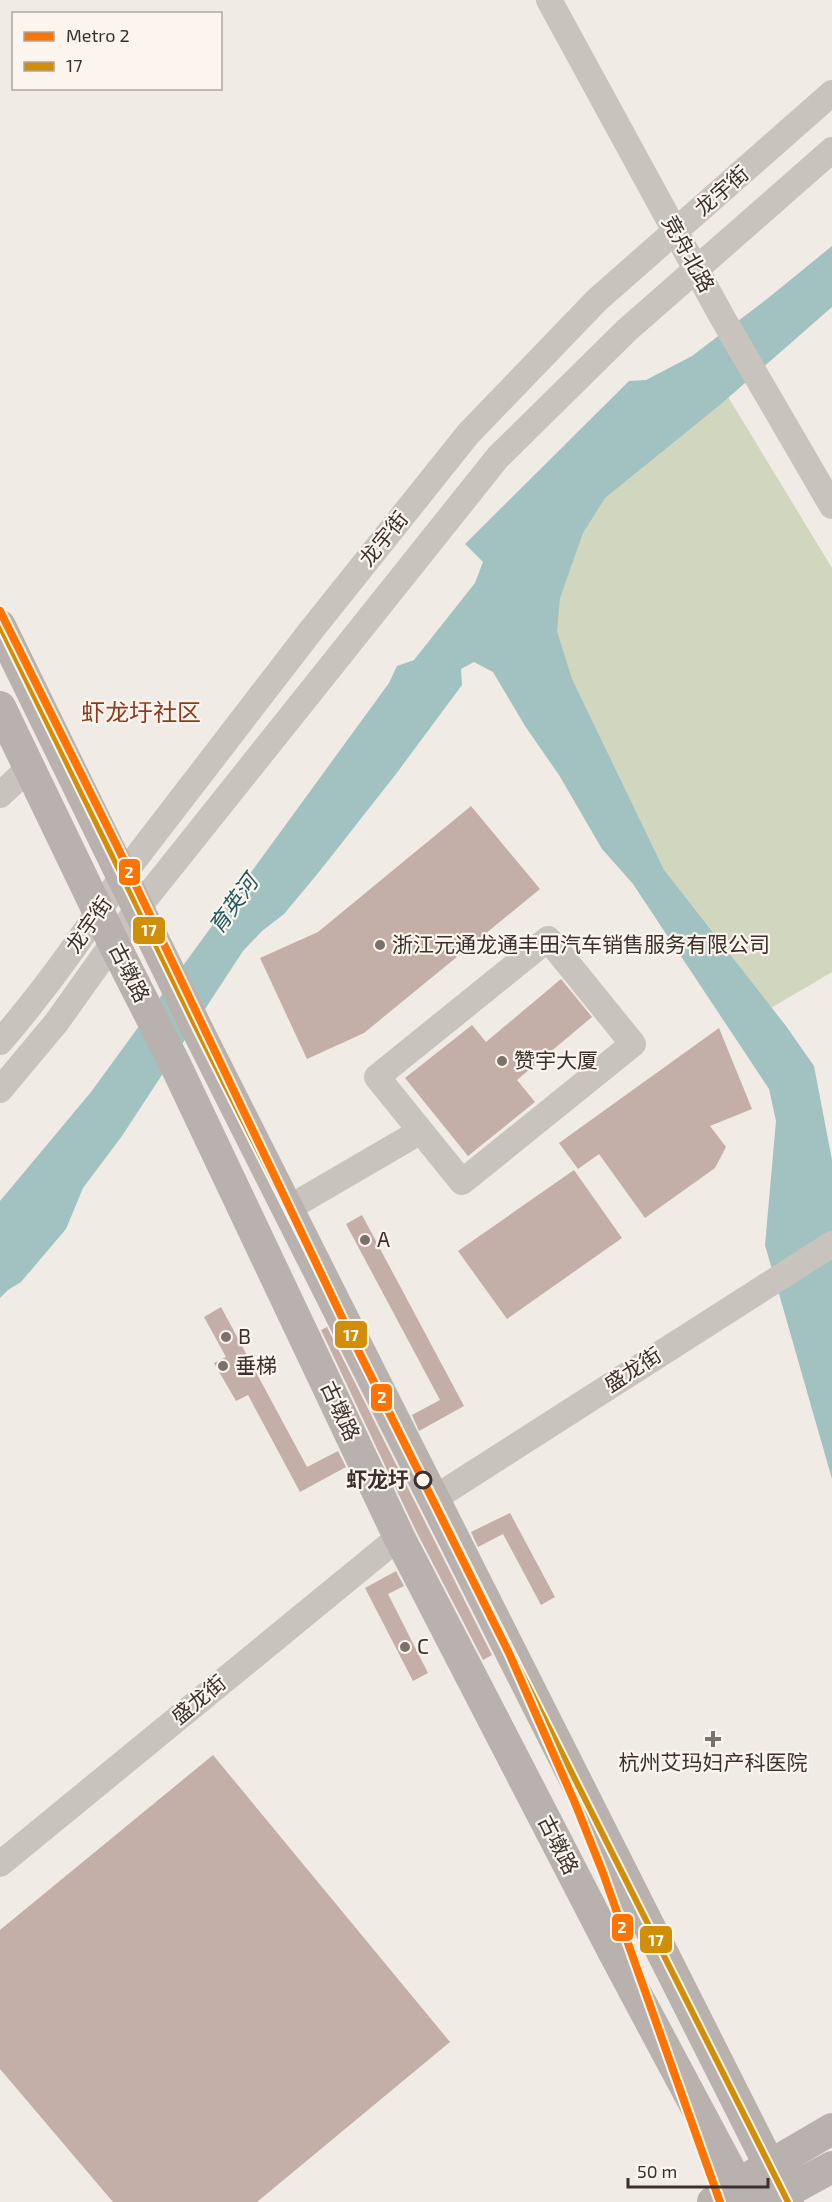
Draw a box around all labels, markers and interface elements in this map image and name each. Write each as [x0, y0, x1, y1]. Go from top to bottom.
legend [12, 12, 222, 90]
text: Metro 2 [66, 24, 130, 46]
text: 17 [66, 54, 82, 76]
street label: 龙宇街 [689, 160, 753, 220]
street label: 竞舟北路 [658, 210, 721, 296]
street label: 龙宇街 [353, 506, 412, 570]
district label: 虾龙圩社区 [81, 697, 201, 726]
line badge: 2 [118, 858, 141, 886]
text: 2 [124, 862, 134, 881]
water label: 育英河 [202, 866, 264, 938]
street label: 龙宇街 [59, 891, 116, 957]
line badge: 17 [132, 916, 166, 945]
text: 17 [141, 920, 157, 939]
place label: 浙江元通龙通丰田汽车销售服务有限公司 [392, 931, 770, 956]
marker: 浙江元通龙通丰田汽车销售服务有限公司 [373, 938, 387, 952]
street label: 古墩路 [105, 939, 156, 1006]
place label: 赞宇大厦 [514, 1047, 598, 1072]
marker: 赞宇大厦 [495, 1054, 509, 1068]
place label: A [377, 1226, 390, 1251]
marker: A [358, 1233, 372, 1247]
line badge: 17 [334, 1320, 368, 1349]
place label: B [238, 1323, 251, 1348]
text: 17 [343, 1325, 359, 1344]
marker: B [219, 1330, 233, 1344]
street label: 盛龙街 [599, 1341, 665, 1396]
place label: 垂梯 [235, 1352, 277, 1377]
marker: 垂梯 [216, 1359, 230, 1373]
street label: 古墩路 [317, 1377, 366, 1444]
line badge: 2 [370, 1383, 393, 1412]
text: 2 [377, 1387, 387, 1406]
place label: 虾龙圩 [346, 1466, 409, 1491]
marker: 虾龙圩 [414, 1471, 432, 1489]
place label: C [417, 1633, 429, 1658]
marker: C [398, 1640, 412, 1654]
street label: 盛龙街 [166, 1669, 230, 1729]
marker: 杭州艾玛妇产科医院 [704, 1730, 722, 1748]
place label: 杭州艾玛妇产科医院 [619, 1749, 808, 1774]
street label: 古墩路 [534, 1811, 585, 1878]
line badge: 2 [611, 1913, 634, 1942]
text: 2 [617, 1917, 627, 1936]
line badge: 17 [639, 1925, 673, 1954]
text: 17 [648, 1930, 664, 1949]
scale bar [628, 2151, 768, 2189]
text: 50 m [637, 2160, 677, 2182]

